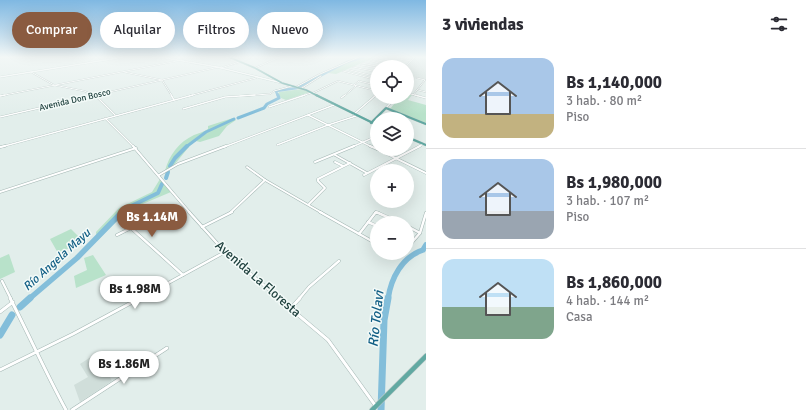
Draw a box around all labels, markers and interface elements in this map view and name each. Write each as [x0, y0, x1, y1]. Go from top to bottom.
chip: Comprar [12, 12, 92, 48]
chip: Alquilar [100, 12, 175, 48]
chip: Filtros [183, 12, 249, 48]
chip: Nuevo [257, 12, 323, 48]
icon: filters [768, 13, 790, 35]
text: 3 viviendas [442, 14, 524, 35]
map controls [370, 60, 414, 260]
button: locate [370, 60, 414, 104]
text: Bs 1,140,000 [566, 72, 662, 93]
icon: home [474, 74, 522, 122]
street label: Avenida Don Bosco [38, 86, 112, 114]
text: 3 hab. · 80 m² [566, 93, 642, 109]
text: Piso [566, 109, 589, 125]
button: layers [370, 112, 414, 156]
button: + [370, 164, 414, 208]
text: Bs 1,980,000 [566, 172, 662, 193]
icon: home [474, 175, 522, 223]
text: 3 hab. · 107 m² [566, 193, 649, 209]
pin: Bs 1.14M [111, 204, 193, 238]
text: Bs 1.14M [126, 209, 178, 225]
text: Piso [566, 209, 589, 225]
button: − [370, 216, 414, 260]
water label: Río Angela Mayu [20, 225, 95, 294]
street label: Avenida La Floresta [212, 237, 304, 321]
text: Bs 1,860,000 [566, 272, 662, 293]
icon: home [474, 275, 522, 323]
pin: Bs 1.98M [94, 276, 176, 310]
text: Bs 1.98M [109, 281, 161, 297]
water label: Río Tolavi [365, 288, 388, 348]
text: 4 hab. · 144 m² [566, 293, 649, 309]
text: Casa [566, 309, 593, 325]
pin: Bs 1.86M [83, 351, 165, 385]
text: Bs 1.86M [98, 356, 150, 372]

